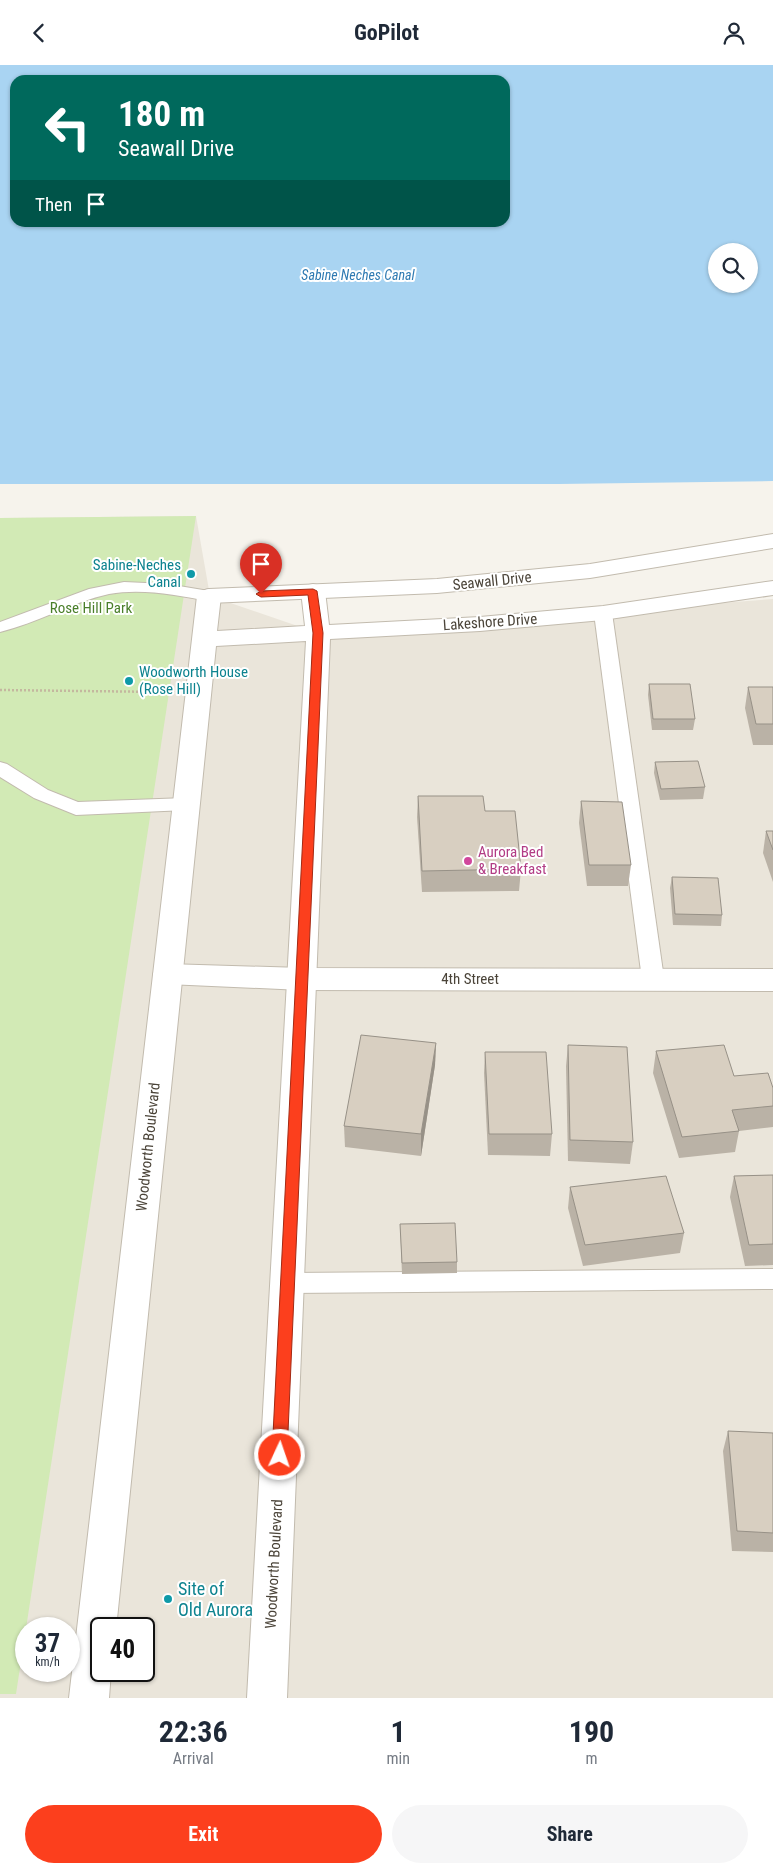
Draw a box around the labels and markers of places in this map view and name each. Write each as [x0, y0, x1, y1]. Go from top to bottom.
pin [240, 543, 282, 594]
place label: Sabine-Neches Canal [93, 556, 181, 591]
marker: Sabine-Neches Canal [185, 568, 197, 580]
place label: Woodworth House (Rose Hill) [139, 663, 248, 698]
marker: Woodworth House (Rose Hill) [123, 675, 135, 687]
place label: Aurora Bed & Breakfast [478, 843, 546, 878]
marker: Aurora Bed & Breakfast [462, 855, 474, 867]
place label: Site of Old Aurora [178, 1578, 253, 1620]
marker: Site of Old Aurora [162, 1593, 174, 1605]

